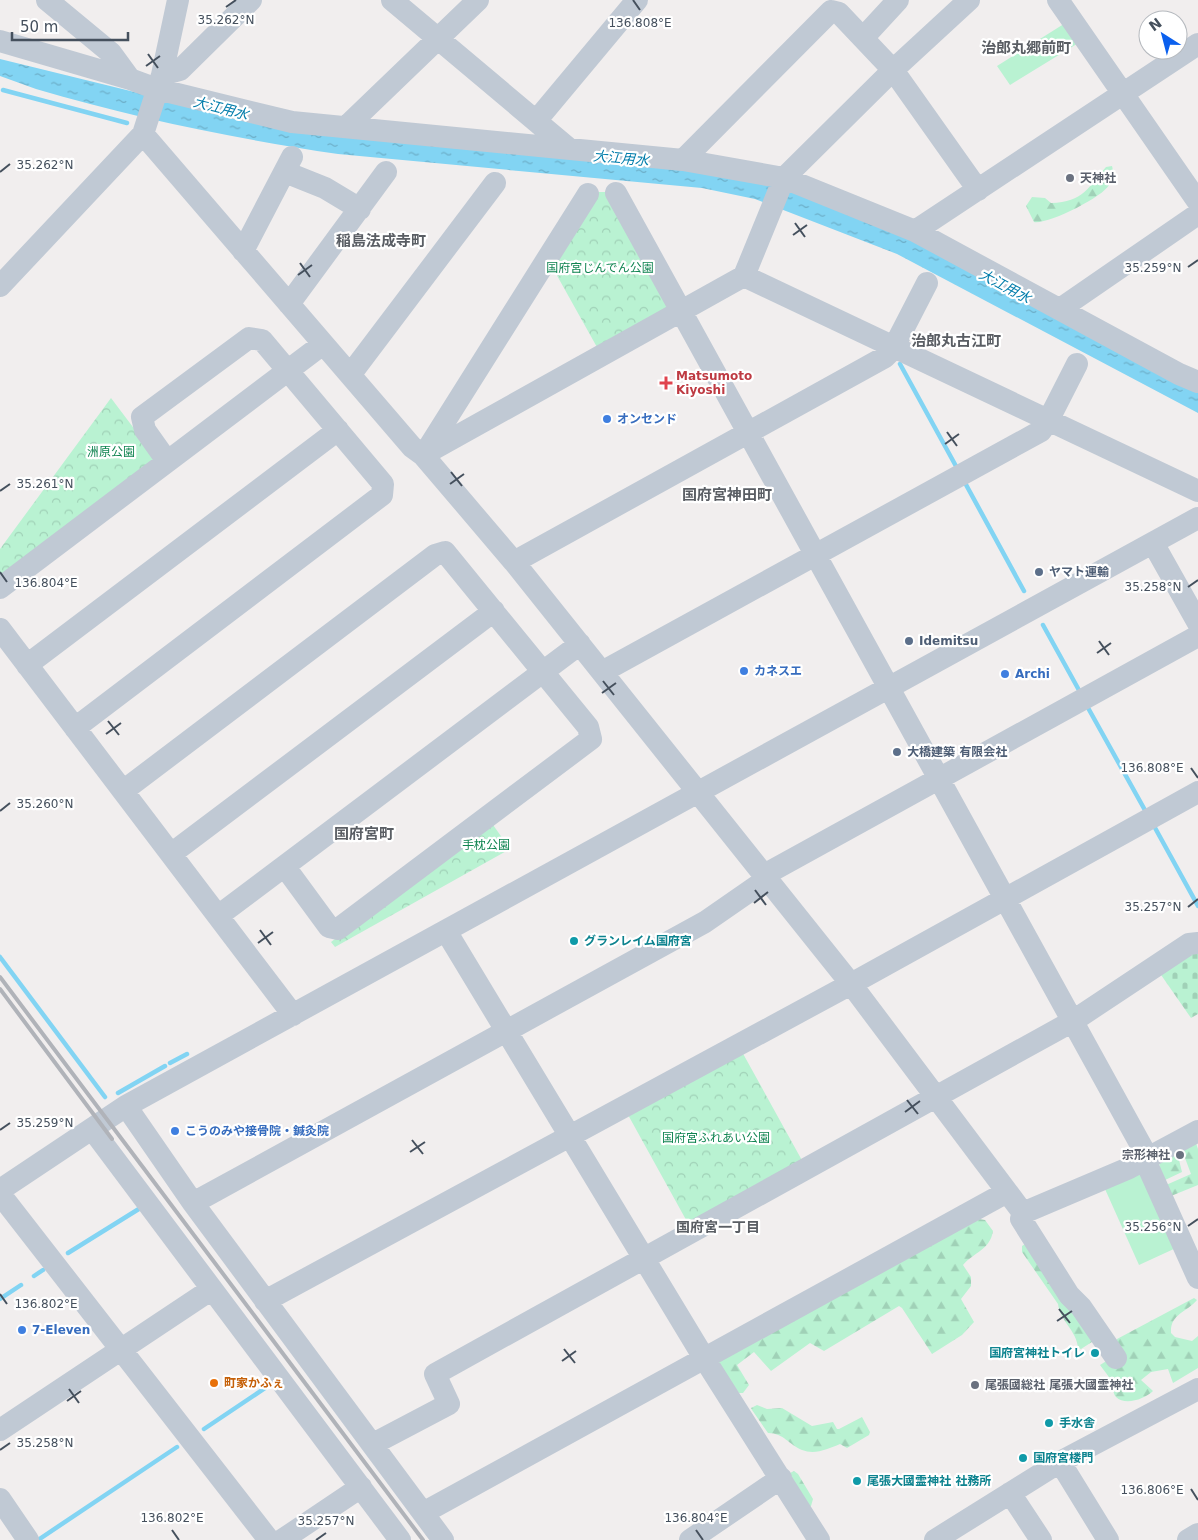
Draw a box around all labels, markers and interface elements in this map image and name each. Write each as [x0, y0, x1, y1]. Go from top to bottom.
scale bar [12, 10, 129, 42]
north arrow [1138, 10, 1188, 60]
text: 35.262°N [198, 13, 254, 27]
text: N [1146, 15, 1165, 34]
text: 136.808°E [608, 16, 672, 30]
text: 50 m [20, 18, 58, 36]
district label: 治郎丸郷前町 [981, 39, 1071, 57]
water label: 大江用水 [192, 93, 252, 123]
water label: 大江用水 [592, 148, 652, 169]
text: 35.262°N [17, 158, 73, 172]
place label: 天神社 [1080, 171, 1116, 185]
marker: 天神社 [1064, 172, 1076, 184]
district label: 稲島法成寺町 [336, 232, 426, 250]
park label: 国府宮じんでん公園 [546, 261, 654, 275]
text: 35.259°N [1125, 261, 1181, 275]
water label: 大江用水 [977, 266, 1035, 307]
district label: 治郎丸古江町 [911, 332, 1001, 350]
place label: Matsumoto Kiyoshi [676, 369, 752, 397]
marker: Matsumoto Kiyoshi [660, 377, 672, 389]
place label: オンセンド [617, 412, 677, 426]
marker: オンセンド [601, 413, 613, 425]
park label: 洲原公園 [87, 445, 135, 459]
text: 35.261°N [17, 477, 73, 491]
district label: 国府宮神田町 [682, 486, 772, 504]
place label: ヤマト運輸 [1049, 565, 1109, 579]
marker: ヤマト運輸 [1033, 566, 1045, 578]
text: 136.804°E [14, 576, 78, 590]
text: 35.258°N [1125, 580, 1181, 594]
place label: Idemitsu [919, 634, 978, 648]
marker: Idemitsu [903, 635, 915, 647]
place label: カネスエ [754, 664, 802, 678]
marker: カネスエ [738, 665, 750, 677]
place label: Archi [1015, 667, 1050, 681]
marker: Archi [999, 668, 1011, 680]
place label: 大橋建築 有限会社 [907, 745, 1007, 759]
marker: 大橋建築 有限会社 [891, 746, 903, 758]
text: 136.808°E [1120, 761, 1184, 775]
text: 35.260°N [17, 797, 73, 811]
district label: 国府宮町 [334, 825, 394, 843]
park label: 手枕公園 [462, 838, 510, 852]
text: 35.257°N [1125, 900, 1181, 914]
place label: グランレイム国府宮 [584, 934, 692, 948]
marker: グランレイム国府宮 [568, 935, 580, 947]
text: 35.259°N [17, 1116, 73, 1130]
place label: こうのみや接骨院・鍼灸院 [185, 1124, 329, 1138]
marker: こうのみや接骨院・鍼灸院 [169, 1125, 181, 1137]
park label: 国府宮ふれあい公園 [662, 1131, 770, 1145]
place label: 宗形神社 [1122, 1148, 1170, 1162]
marker: 宗形神社 [1174, 1149, 1186, 1161]
district label: 国府宮一丁目 [676, 1219, 760, 1235]
text: 35.256°N [1125, 1220, 1181, 1234]
text: 136.802°E [14, 1297, 78, 1311]
place label: 7-Eleven [32, 1323, 90, 1337]
marker: 7-Eleven [16, 1324, 28, 1336]
place label: 国府宮神社トイレ [989, 1346, 1085, 1360]
marker: 国府宮神社トイレ [1089, 1347, 1101, 1359]
place label: 町家かふぇ [224, 1376, 284, 1390]
marker: 町家かふぇ [208, 1377, 220, 1389]
place label: 尾張國総社 尾張大國霊神社 [985, 1378, 1133, 1392]
marker: 尾張國総社 尾張大國霊神社 [969, 1379, 981, 1391]
place label: 手水舎 [1059, 1416, 1095, 1430]
marker: 手水舎 [1043, 1417, 1055, 1429]
text: 35.258°N [17, 1436, 73, 1450]
place label: 国府宮楼門 [1033, 1451, 1093, 1465]
marker: 国府宮楼門 [1017, 1452, 1029, 1464]
place label: 尾張大國霊神社 社務所 [867, 1474, 991, 1488]
marker: 尾張大國霊神社 社務所 [851, 1475, 863, 1487]
text: 136.806°E [1120, 1483, 1184, 1497]
text: 136.802°E [140, 1511, 204, 1525]
text: 136.804°E [664, 1511, 728, 1525]
text: 35.257°N [298, 1514, 354, 1528]

